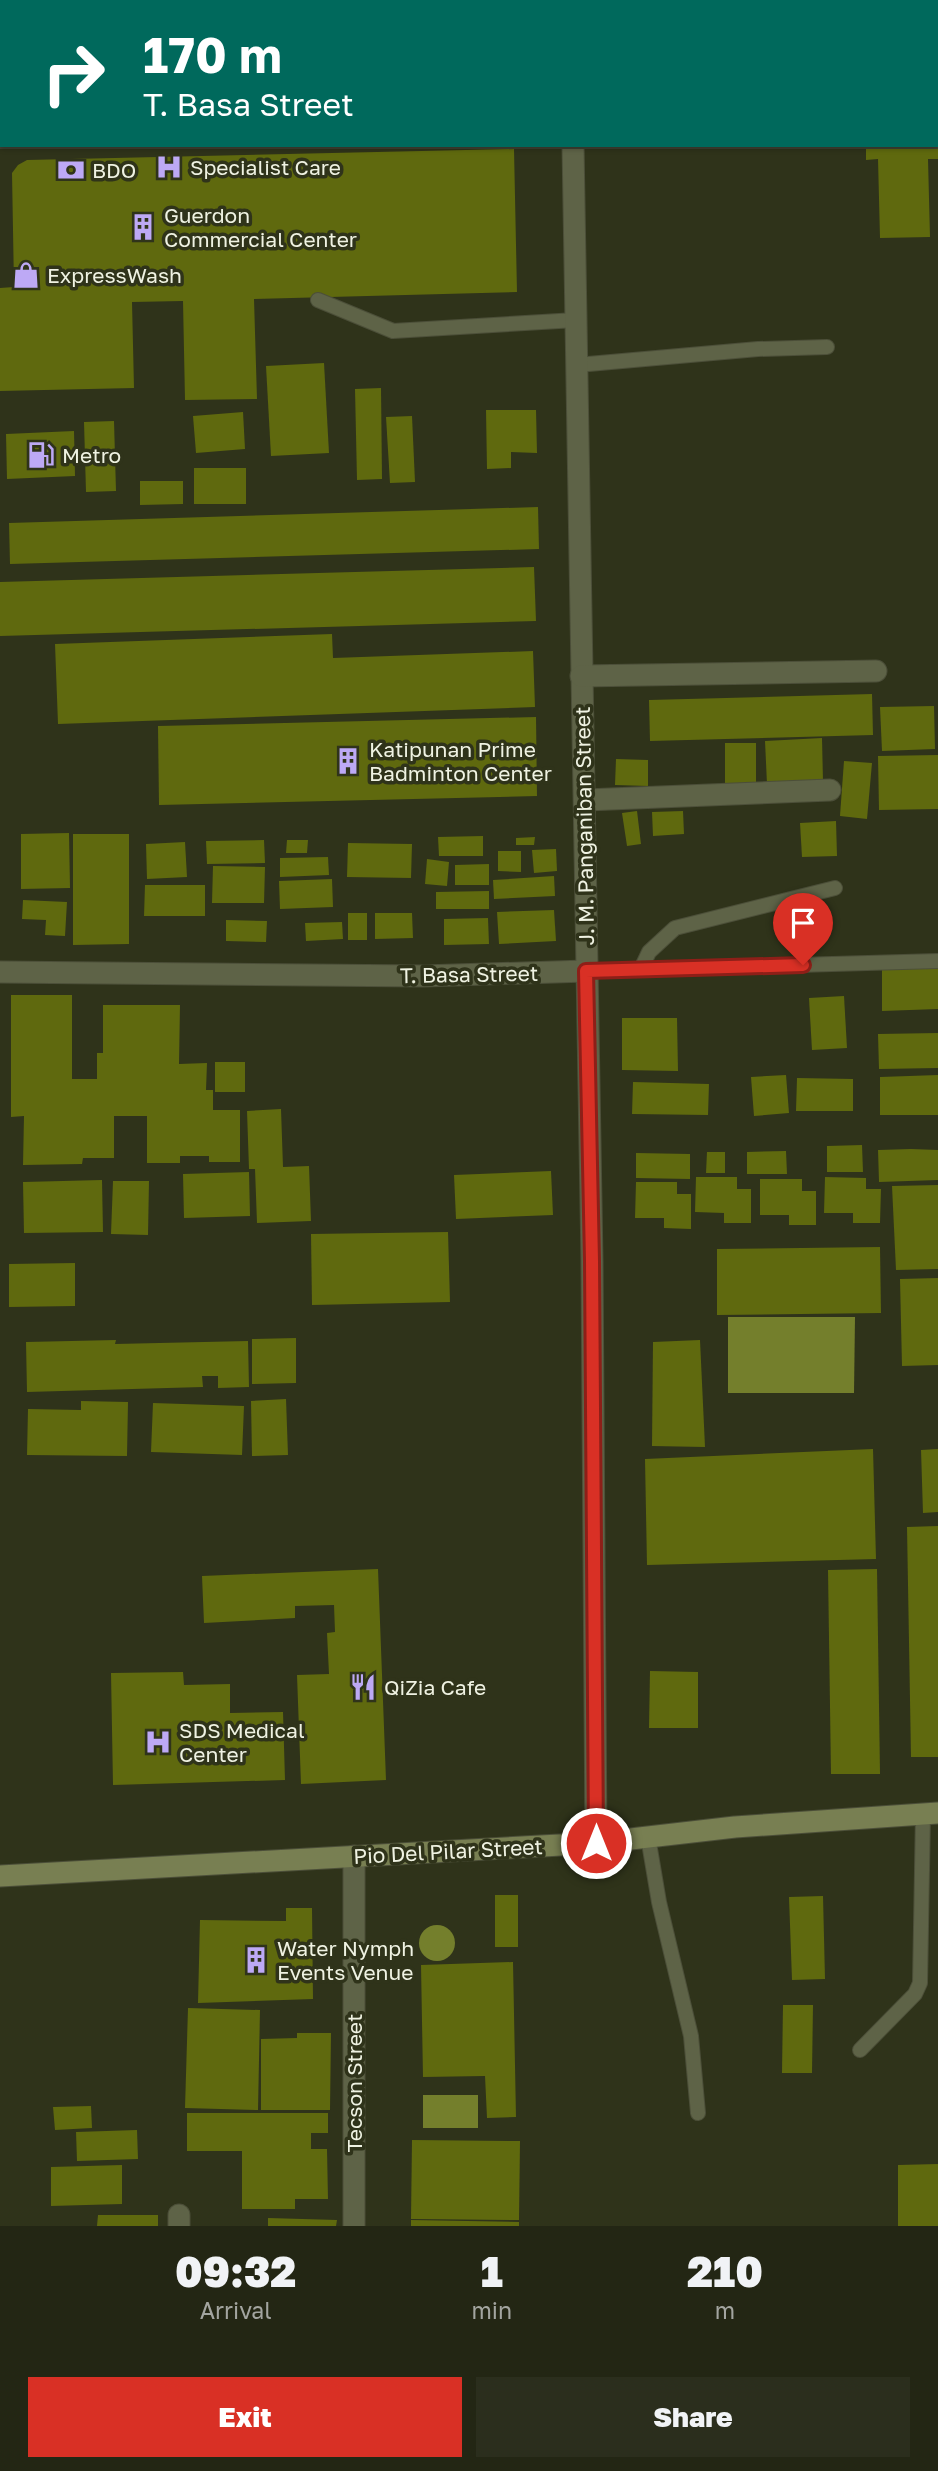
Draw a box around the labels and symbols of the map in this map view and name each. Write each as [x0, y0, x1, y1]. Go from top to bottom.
hospital icon: Specialist Care [154, 152, 184, 182]
place label: Specialist Care [190, 154, 341, 180]
bank icon: BDO [56, 155, 86, 185]
place label: BDO [92, 157, 136, 183]
place label: Guerdon Commercial Center [164, 202, 357, 252]
building icon: Guerdon Commercial Center [128, 212, 158, 242]
shop icon: ExpressWash [11, 260, 41, 290]
place label: ExpressWash [47, 262, 182, 288]
fuel station icon: Metro [26, 440, 56, 470]
place label: Metro [62, 442, 121, 468]
street label: J. M. Panganiban Street [569, 706, 599, 946]
place label: Katipunan Prime Badminton Center [369, 736, 552, 786]
building icon: Katipunan Prime Badminton Center [333, 746, 363, 776]
pin [773, 893, 833, 965]
street label: T. Basa Street [400, 960, 538, 988]
restaurant icon: QiZia Cafe [348, 1672, 378, 1702]
place label: QiZia Cafe [384, 1674, 486, 1700]
place label: SDS Medical Center [179, 1717, 305, 1767]
hospital icon: SDS Medical Center [143, 1727, 173, 1757]
position arrow [559, 1806, 633, 1880]
street label: Pio Del Pilar Street [353, 1833, 543, 1869]
place label: Water Nymph Events Venue [277, 1935, 414, 1985]
building icon: Water Nymph Events Venue [241, 1945, 271, 1975]
street label: Tecson Street [341, 2014, 367, 2152]

